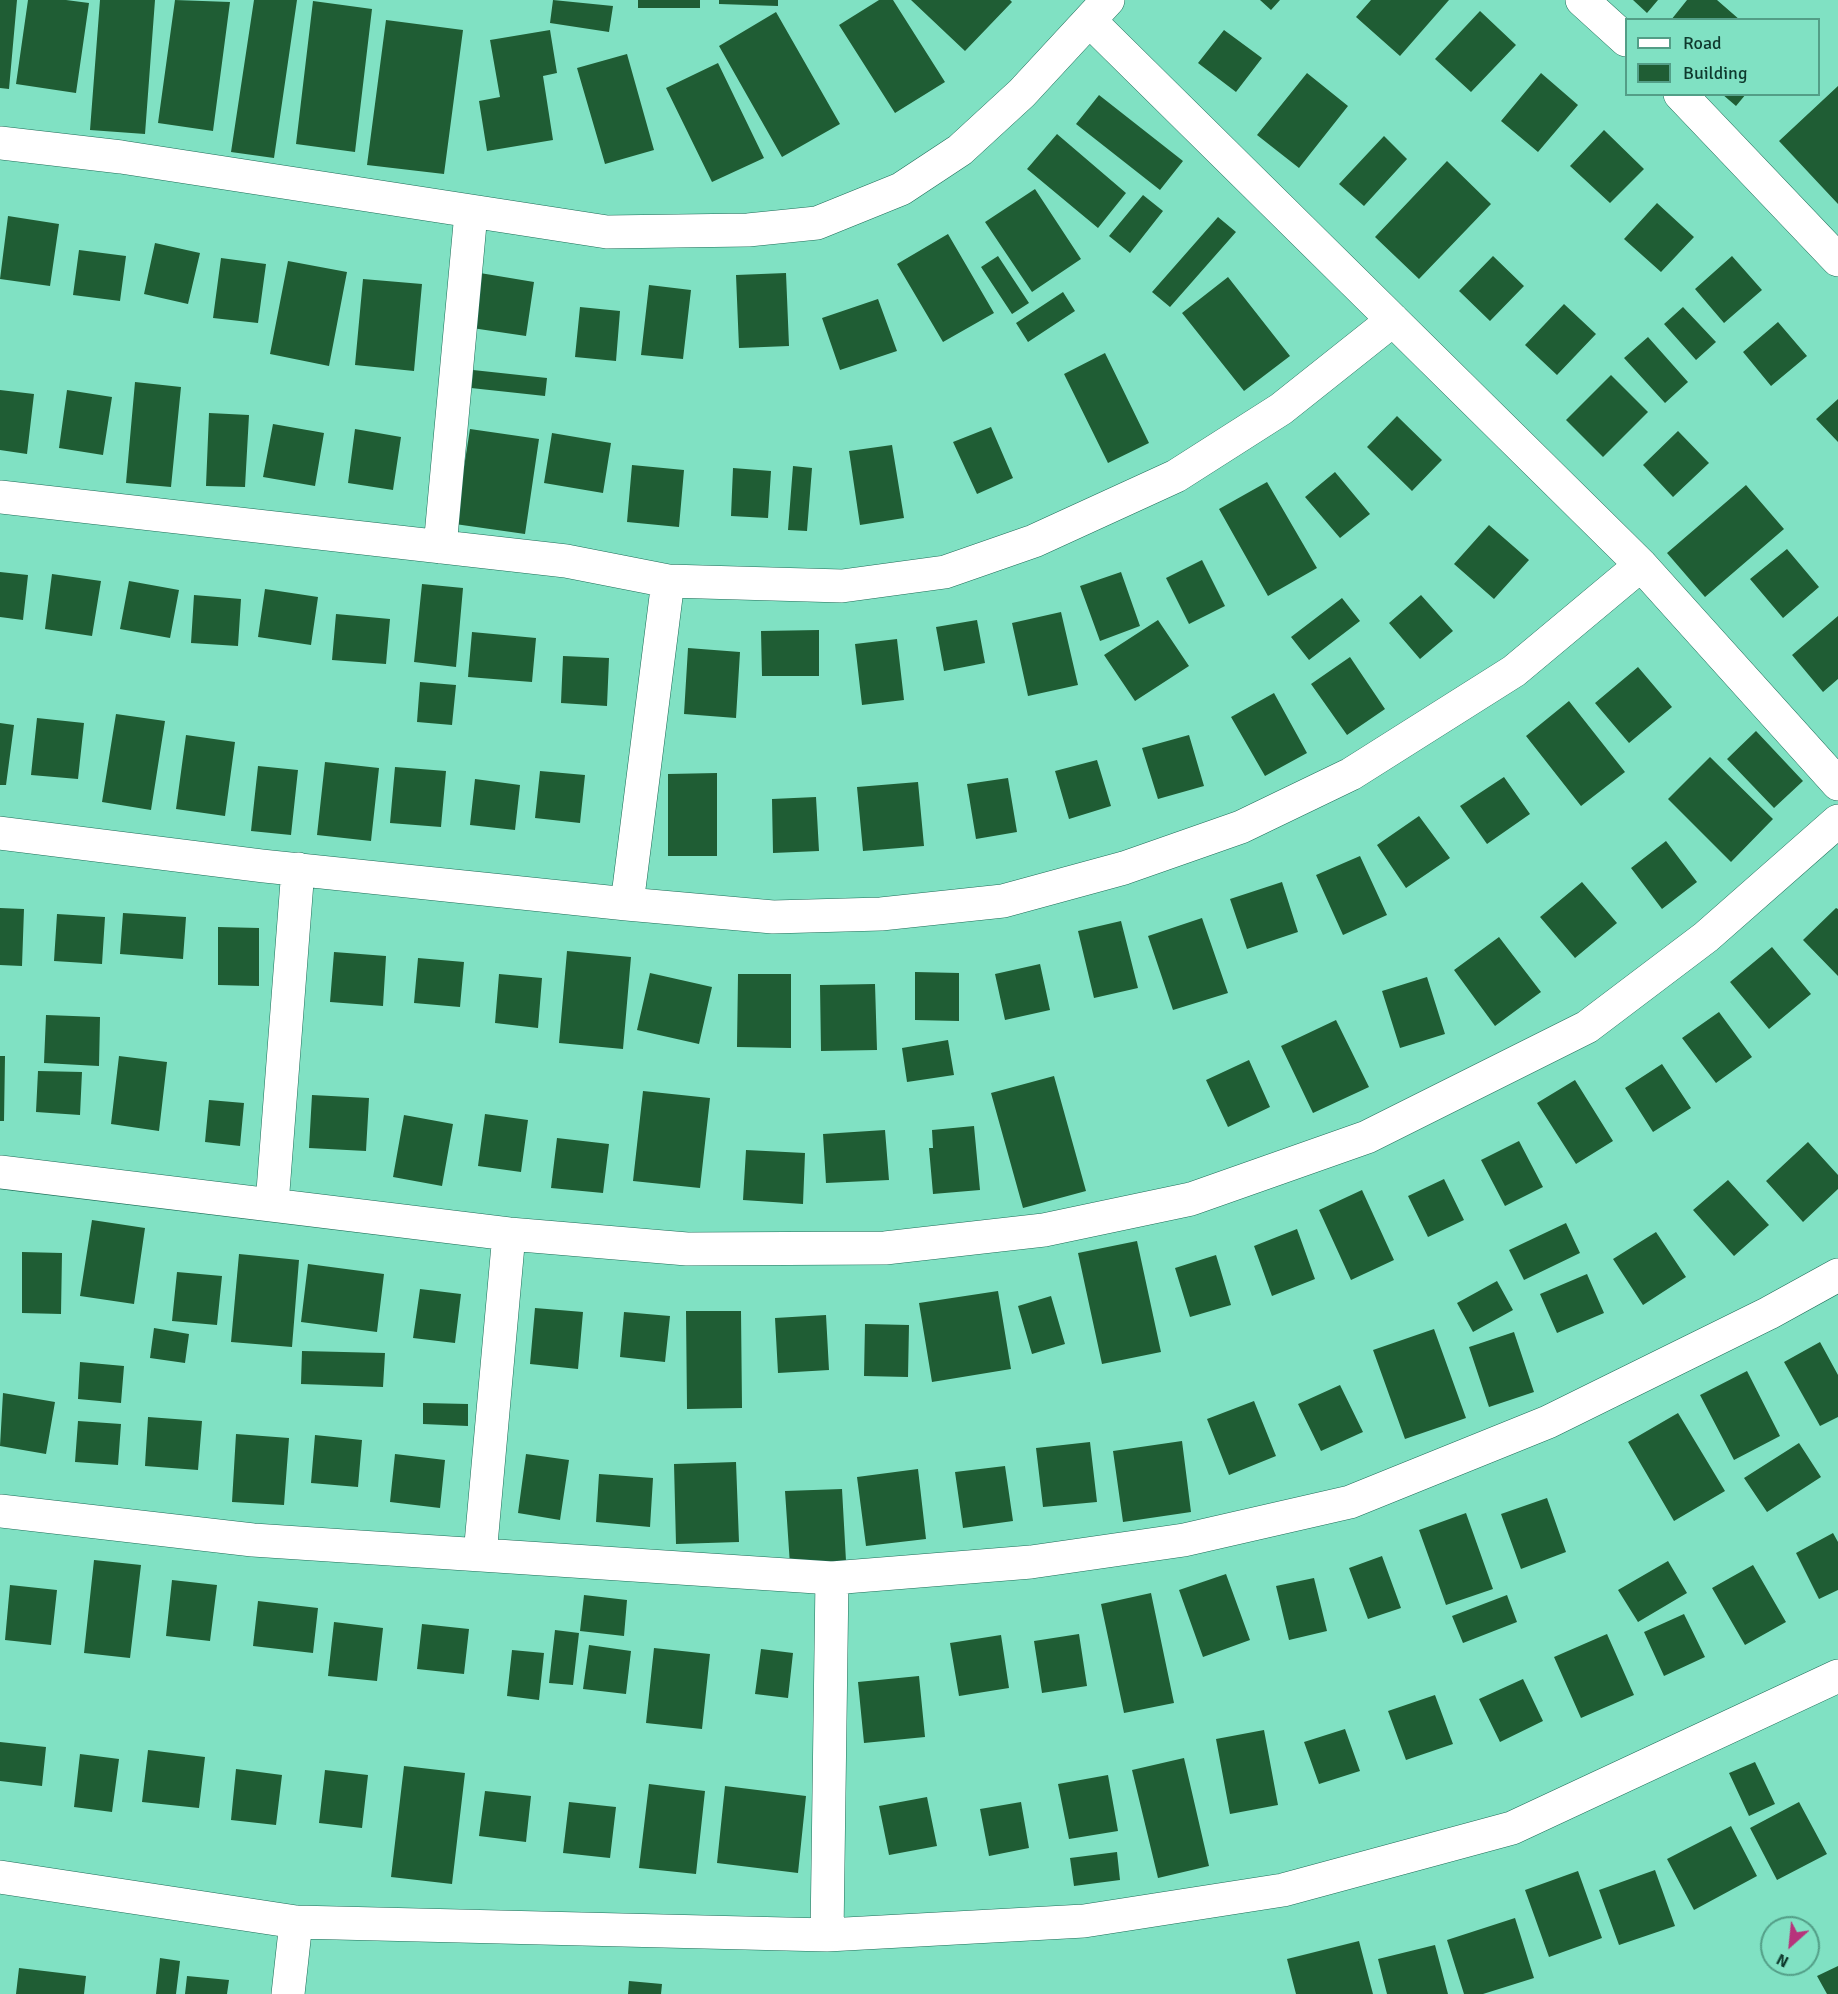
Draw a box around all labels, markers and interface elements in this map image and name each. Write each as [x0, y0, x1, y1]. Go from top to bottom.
legend [1625, 18, 1820, 96]
text: Road [1683, 32, 1722, 54]
text: Building [1683, 62, 1747, 84]
north arrow [1760, 1916, 1820, 1976]
text: N [1773, 1949, 1792, 1972]

